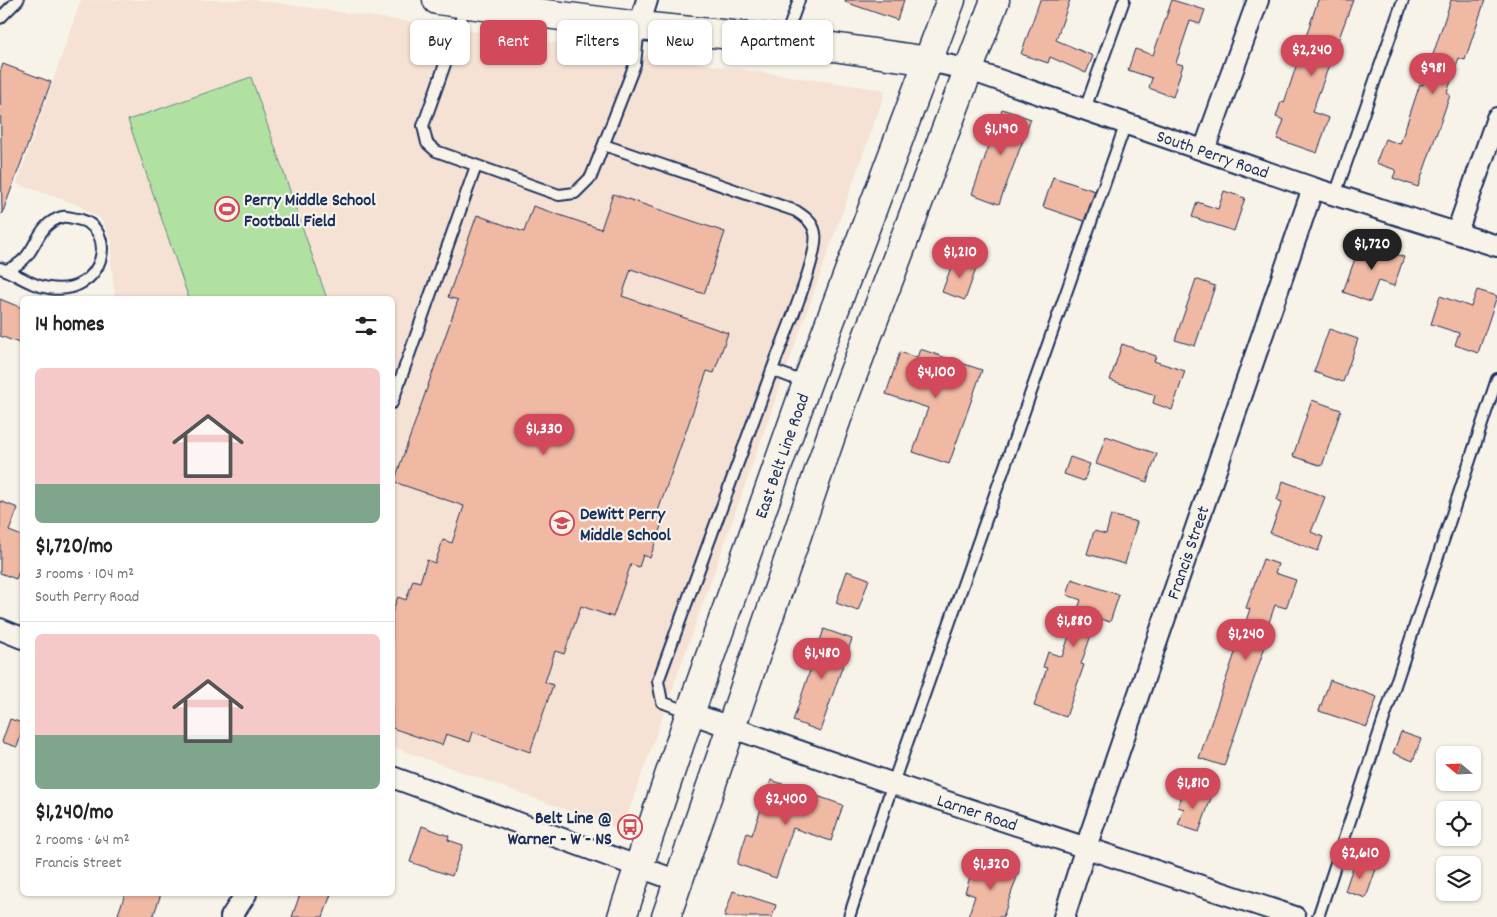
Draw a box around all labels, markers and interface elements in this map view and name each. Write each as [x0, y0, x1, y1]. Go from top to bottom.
chip: Buy [410, 20, 470, 65]
chip: Rent [480, 20, 547, 65]
chip: Filters [557, 20, 638, 65]
chip: New [648, 20, 712, 65]
chip: Apartment [722, 20, 833, 65]
pin: $2,240 [1271, 34, 1353, 77]
text: $2,240 [1292, 39, 1332, 62]
pin: $981 [1403, 52, 1463, 95]
text: $981 [1420, 57, 1446, 80]
pin: $1,190 [960, 114, 1042, 156]
text: $1,190 [984, 118, 1018, 141]
street label: South Perry Road [1153, 125, 1272, 187]
place label: Perry Middle School Football Field [244, 189, 376, 235]
sports icon: Perry Middle School Football Field [214, 196, 240, 222]
pin: $1,720 [1331, 228, 1413, 271]
text: $1,720 [1354, 233, 1390, 256]
pin: $1,210 [919, 236, 1001, 279]
text: $1,210 [943, 241, 977, 264]
text: 14 homes [35, 311, 105, 341]
icon: filters [352, 312, 380, 340]
pin: $4,100 [895, 356, 977, 399]
text: $4,100 [917, 361, 955, 384]
street label: East Belt Line Road [750, 391, 817, 523]
icon: home [163, 401, 253, 491]
pin: $1,330 [503, 414, 585, 456]
text: $1,330 [525, 418, 563, 441]
place label: DeWitt Perry Middle School [580, 503, 671, 549]
street label: Francis Street [1162, 503, 1218, 603]
school or university icon: DeWitt Perry Middle School [549, 510, 575, 536]
text: $1,720/mo [35, 533, 113, 563]
text: 3 rooms · 104 m² [35, 563, 134, 586]
text: South Perry Road [35, 586, 139, 609]
pin: $1,880 [1033, 606, 1115, 648]
text: $1,880 [1056, 610, 1092, 633]
pin: $1,240 [1205, 618, 1287, 661]
text: $1,240 [1227, 623, 1265, 646]
pin: $1,480 [781, 638, 863, 680]
text: $1,480 [804, 642, 840, 665]
icon: home [163, 666, 253, 756]
north arrow [1436, 746, 1481, 791]
map controls [1436, 746, 1481, 901]
pin: $1,810 [1152, 768, 1234, 810]
text: $1,810 [1176, 772, 1210, 795]
pin: $2,400 [745, 784, 827, 826]
text: $2,400 [765, 788, 807, 811]
street label: Larner Road [933, 789, 1020, 839]
text: $1,240/mo [35, 799, 113, 829]
button: locate [1436, 801, 1481, 846]
place label: Belt Line @ Warner - W - NS [508, 807, 612, 853]
bus stop icon: Belt Line @ Warner - W - NS [617, 814, 643, 840]
text: 2 rooms · 64 m² [35, 829, 130, 852]
pin: $2,610 [1319, 838, 1401, 880]
text: $2,610 [1341, 842, 1379, 865]
pin: $1,320 [950, 848, 1032, 891]
text: Francis Street [35, 852, 122, 875]
text: $1,320 [972, 853, 1010, 876]
button: layers [1436, 856, 1481, 901]

